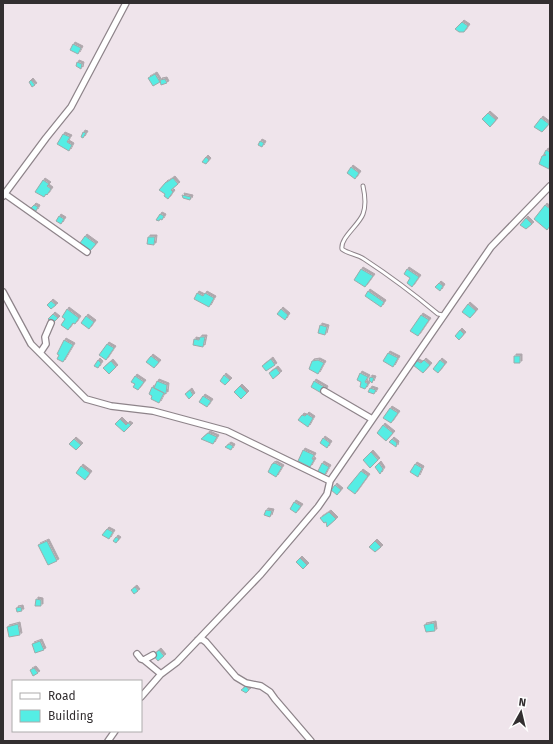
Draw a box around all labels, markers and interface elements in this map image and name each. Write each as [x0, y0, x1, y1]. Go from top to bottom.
legend [12, 680, 142, 732]
text: Road [48, 689, 76, 703]
north arrow [501, 692, 541, 732]
text: N [518, 696, 527, 710]
text: Building [48, 709, 94, 723]

